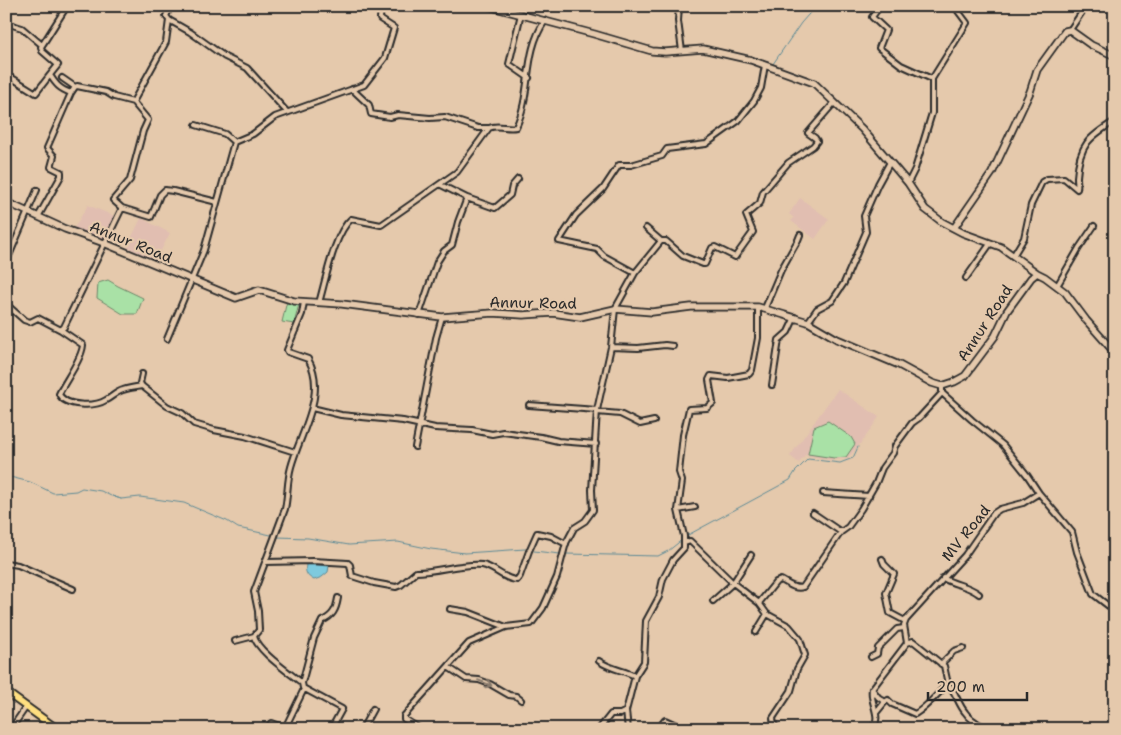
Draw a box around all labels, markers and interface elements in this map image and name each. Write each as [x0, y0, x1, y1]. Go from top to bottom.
street label: Annur Road [87, 216, 176, 268]
street label: Annur Road [953, 280, 1017, 365]
street label: Annur Road [489, 292, 577, 314]
street label: MV Road [937, 500, 995, 565]
scale bar [928, 670, 1027, 702]
text: 200 m [936, 677, 985, 697]
one-way arrow [477, 679, 492, 689]

